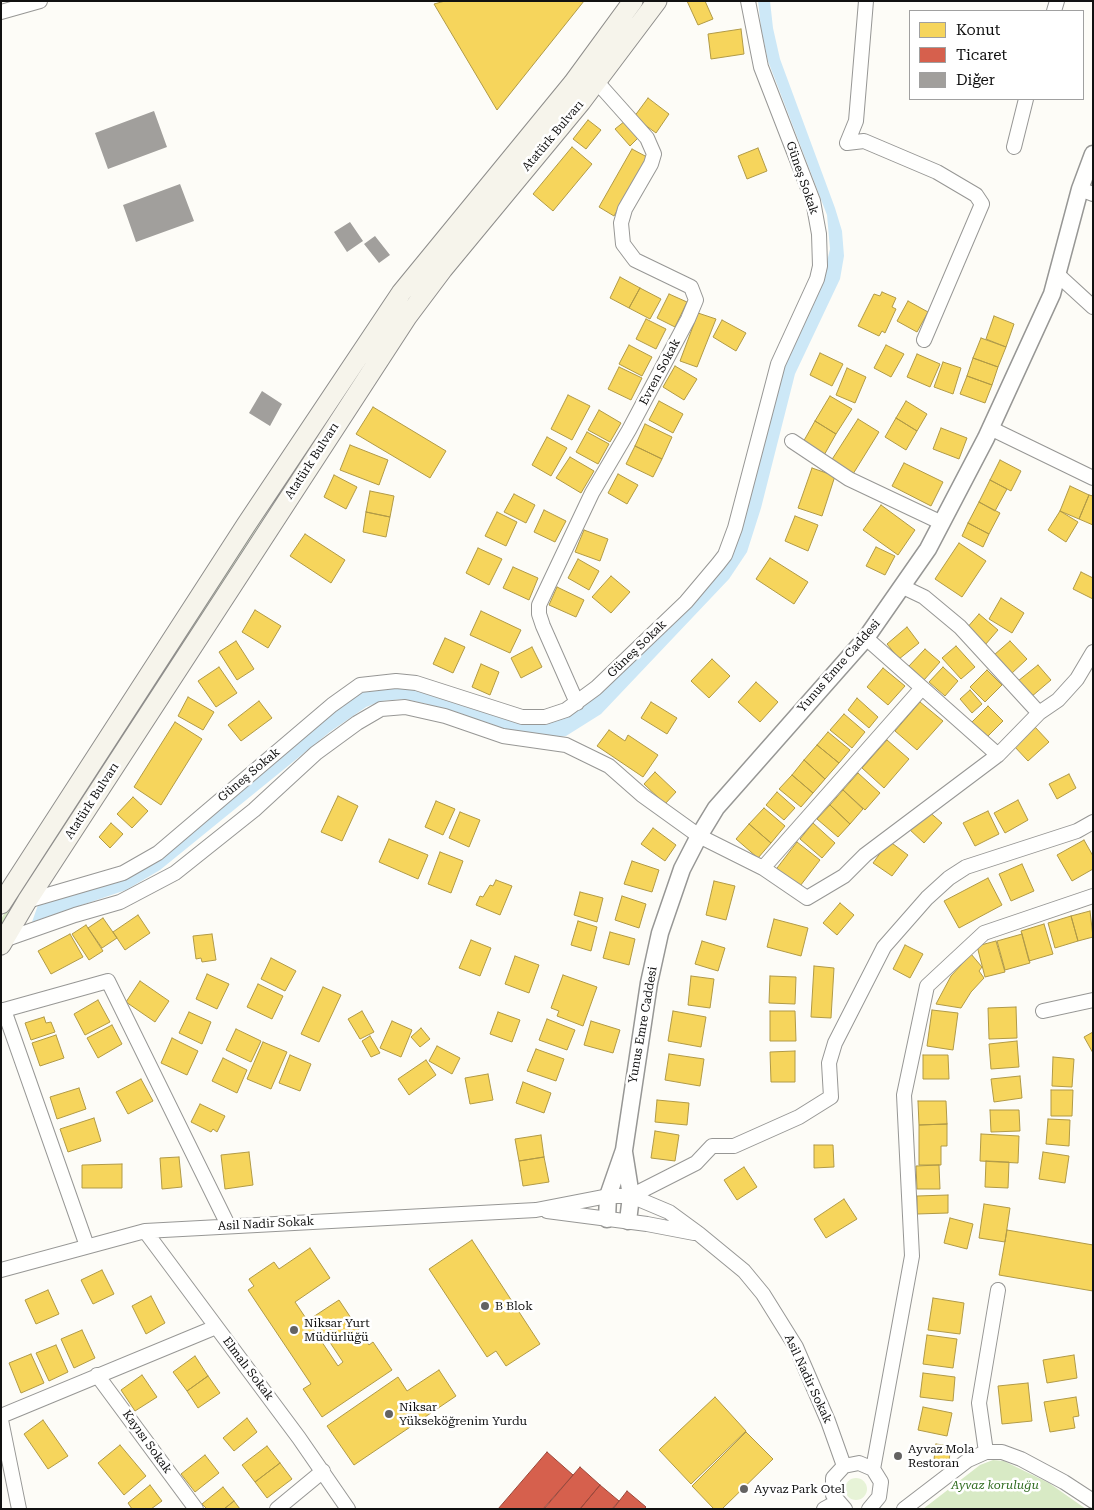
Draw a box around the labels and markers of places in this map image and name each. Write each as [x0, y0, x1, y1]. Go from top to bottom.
place label: B Blok [495, 1299, 533, 1313]
marker: B Blok [479, 1300, 491, 1312]
place label: Niksar Yurt Müdürlüğü [304, 1316, 370, 1344]
marker: Niksar Yurt Müdürlüğü [288, 1324, 300, 1336]
place label: Niksar Yükseköğrenim Yurdu [399, 1400, 527, 1428]
marker: Niksar Yükseköğrenim Yurdu [383, 1408, 395, 1420]
place label: Ayvaz Mola Restoran [908, 1442, 974, 1470]
marker: Ayvaz Mola Restoran [892, 1450, 904, 1462]
place label: Ayvaz Park Otel [754, 1482, 845, 1496]
marker: Ayvaz Park Otel [738, 1483, 750, 1495]

